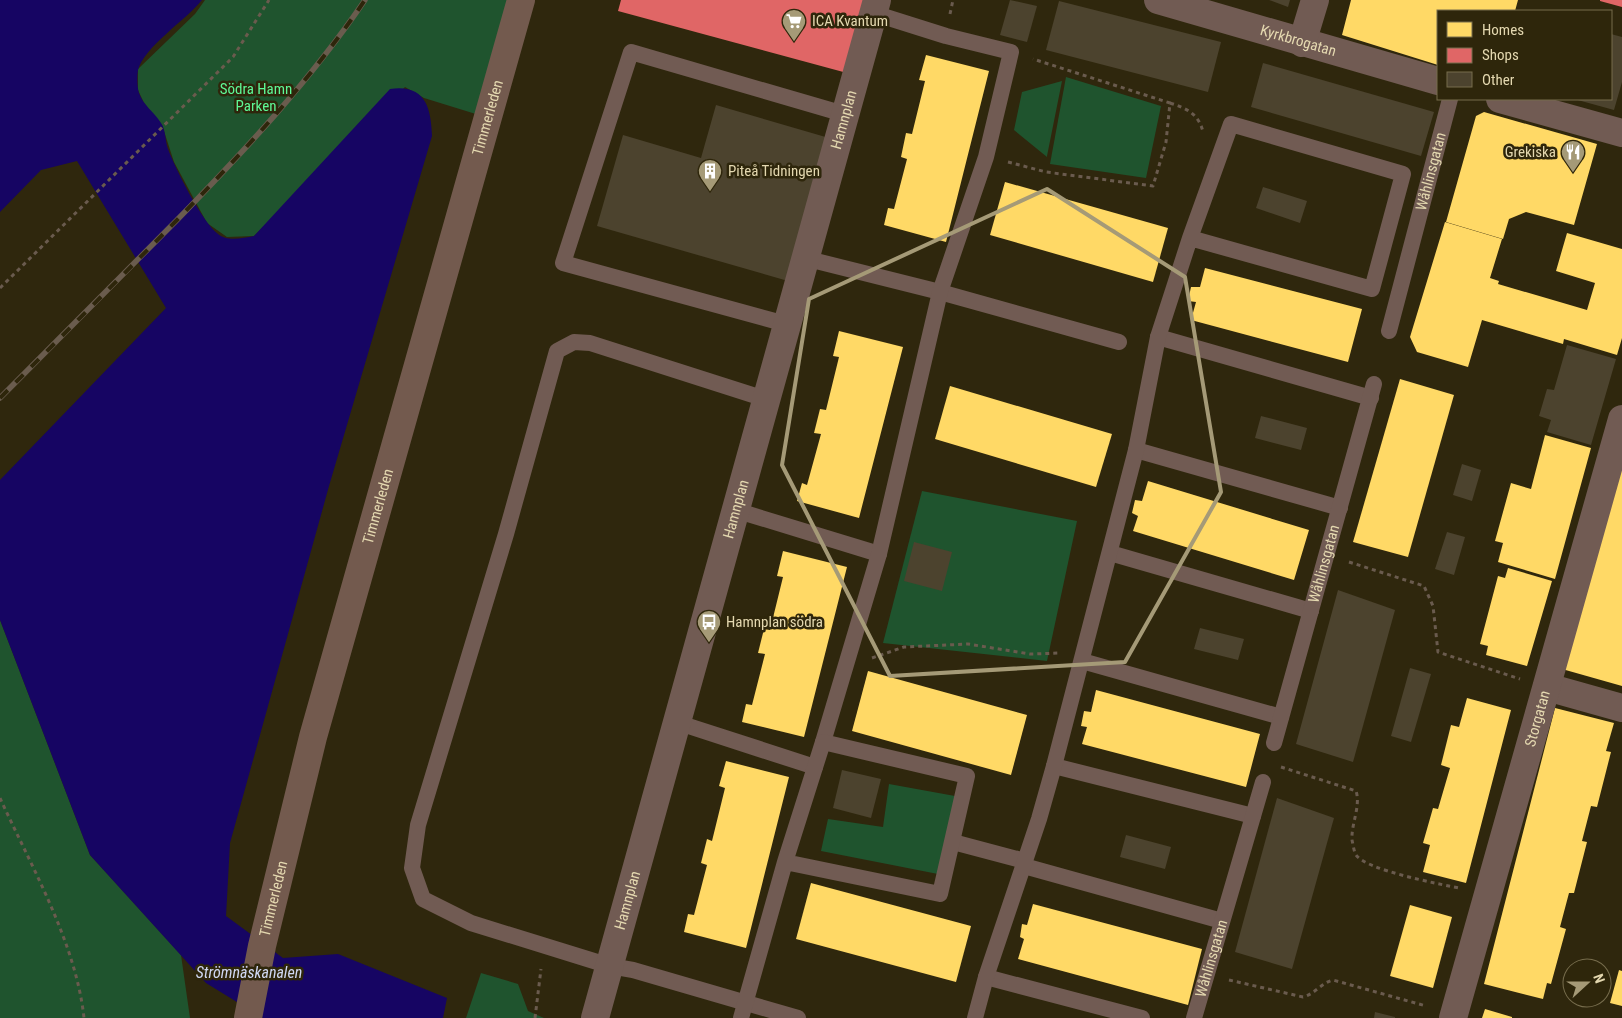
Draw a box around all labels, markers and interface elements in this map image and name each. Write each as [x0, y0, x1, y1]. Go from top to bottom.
supermarket icon: ICA Kvantum [781, 8, 807, 42]
legend [1437, 10, 1612, 100]
place label: ICA Kvantum [812, 12, 888, 30]
street label: Kyrkbrogatan [1258, 21, 1338, 60]
text: Homes [1482, 21, 1524, 39]
text: Shops [1482, 46, 1519, 64]
text: Other [1482, 71, 1515, 89]
street label: Timmerleden [469, 78, 507, 158]
park label: Södra Hamn Parken [220, 80, 292, 115]
street label: Hamnplan [827, 88, 861, 151]
street label: Wåhlinsgatan [1412, 130, 1450, 212]
restaurant icon: Grekiska [1560, 139, 1586, 173]
place label: Grekiska [1505, 143, 1556, 161]
building icon: Piteå Tidningen [697, 158, 723, 192]
place label: Piteå Tidningen [728, 162, 820, 180]
street label: Timmerleden [359, 467, 397, 546]
street label: Hamnplan [719, 478, 753, 541]
street label: Wåhlinsgatan [1304, 523, 1343, 605]
bus stop icon: Hamnplan södra [696, 609, 722, 643]
place label: Hamnplan södra [726, 613, 823, 631]
street label: Storgatan [1521, 689, 1554, 749]
street label: Timmerleden [256, 859, 291, 939]
street label: Hamnplan [611, 869, 644, 932]
street label: Wåhlinsgatan [1192, 918, 1231, 999]
north arrow [1562, 958, 1612, 1008]
water label: Strömnäskanalen [196, 963, 302, 982]
text: N [1590, 971, 1608, 985]

